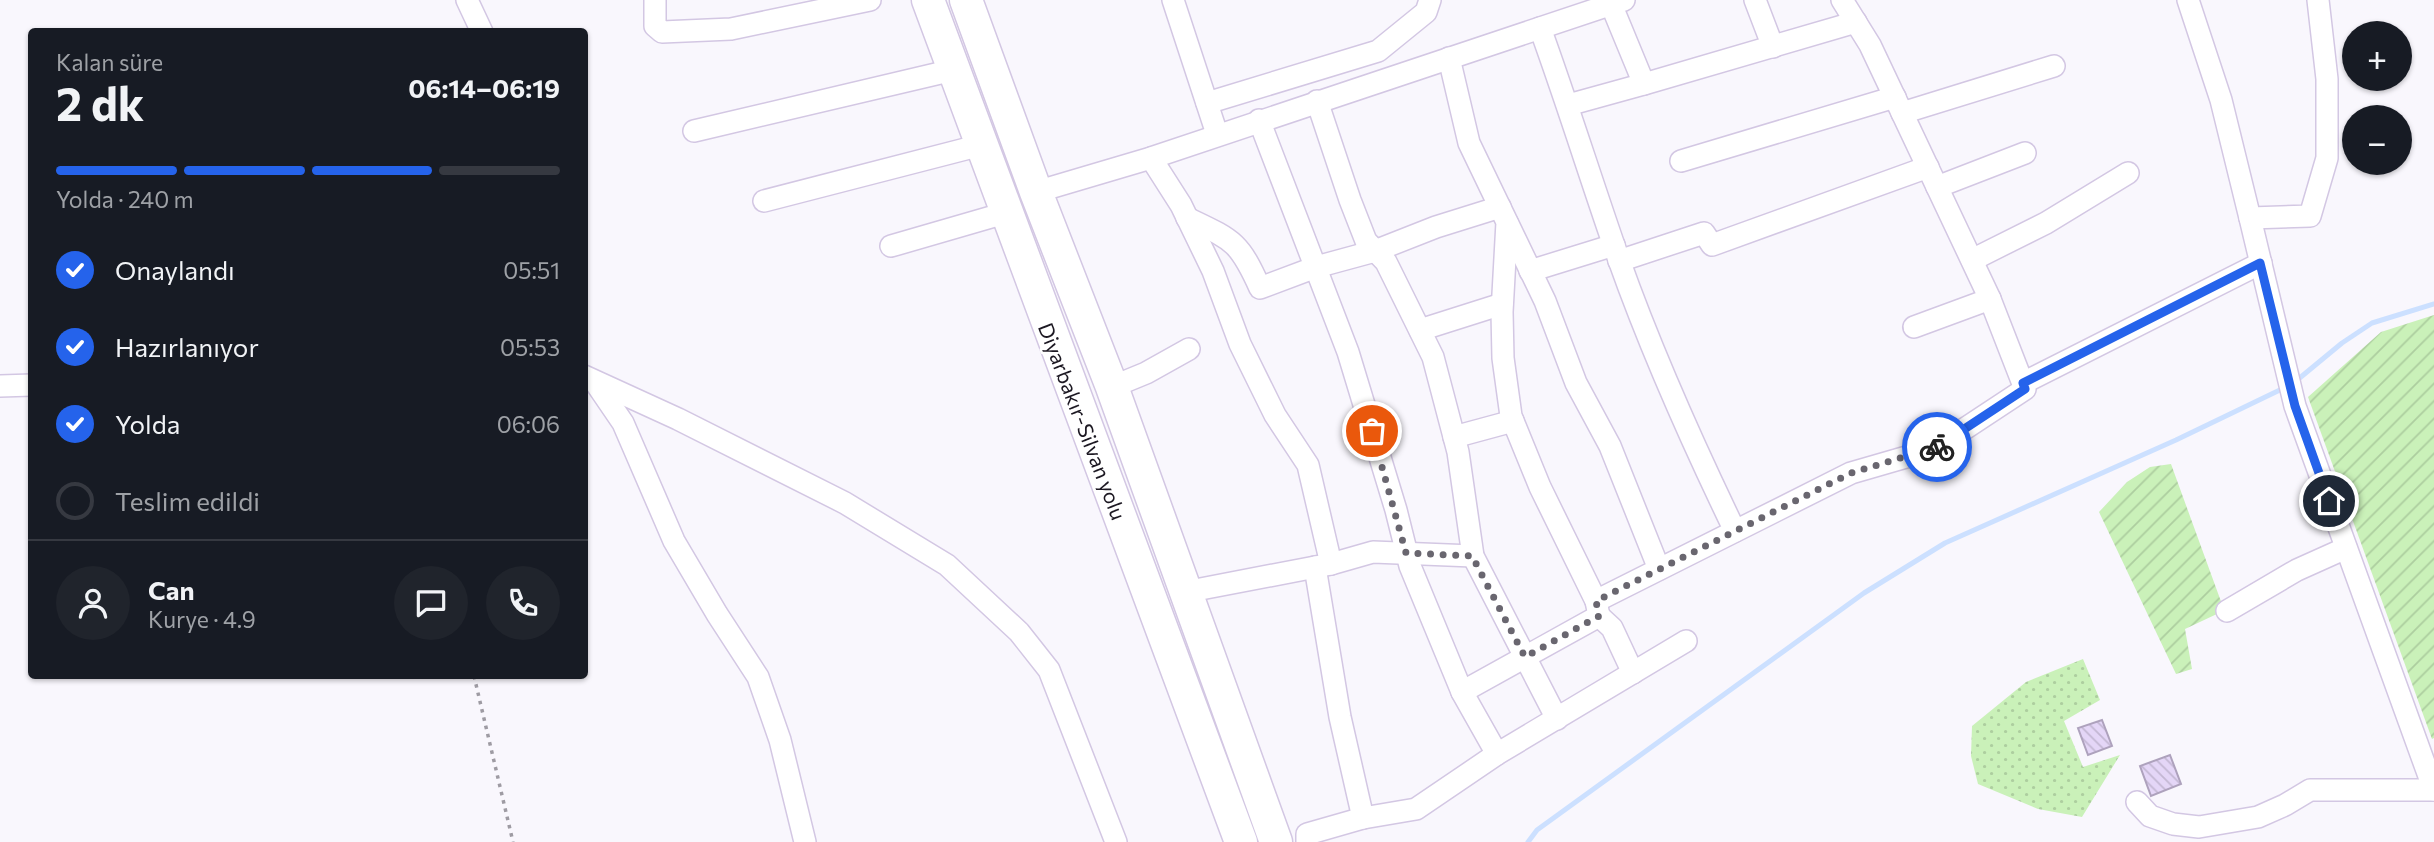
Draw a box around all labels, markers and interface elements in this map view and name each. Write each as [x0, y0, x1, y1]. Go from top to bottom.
map controls [2342, 21, 2412, 175]
button: + [2342, 21, 2412, 91]
text: Kalan süre [56, 48, 163, 76]
text: 06:14–06:19 [408, 72, 560, 103]
text: 2 dk [56, 74, 144, 130]
button: − [2342, 105, 2412, 175]
text: Yolda · 240 m [56, 185, 194, 213]
icon: check [56, 251, 94, 289]
text: Onaylandı [115, 254, 235, 285]
text: 05:51 [503, 256, 560, 284]
street label: Diyarbakır-Silvan yolu [1034, 319, 1132, 523]
icon: check [56, 328, 94, 366]
text: Hazırlanıyor [115, 331, 259, 362]
text: 05:53 [500, 333, 560, 361]
pin [1342, 401, 1402, 461]
icon: check [56, 405, 94, 443]
text: Yolda [115, 408, 180, 439]
text: 06:06 [497, 410, 560, 438]
icon: bag [1353, 412, 1391, 450]
courier [1902, 412, 1972, 482]
icon: bike [1918, 428, 1956, 466]
pin [2299, 471, 2359, 531]
icon: home [2310, 482, 2348, 520]
text: Teslim edildi [115, 485, 260, 516]
button: person [56, 566, 130, 640]
button: chat [394, 566, 468, 640]
button: phone [486, 566, 560, 640]
text: Can [148, 574, 195, 605]
text: Kurye · 4.9 [148, 605, 256, 633]

